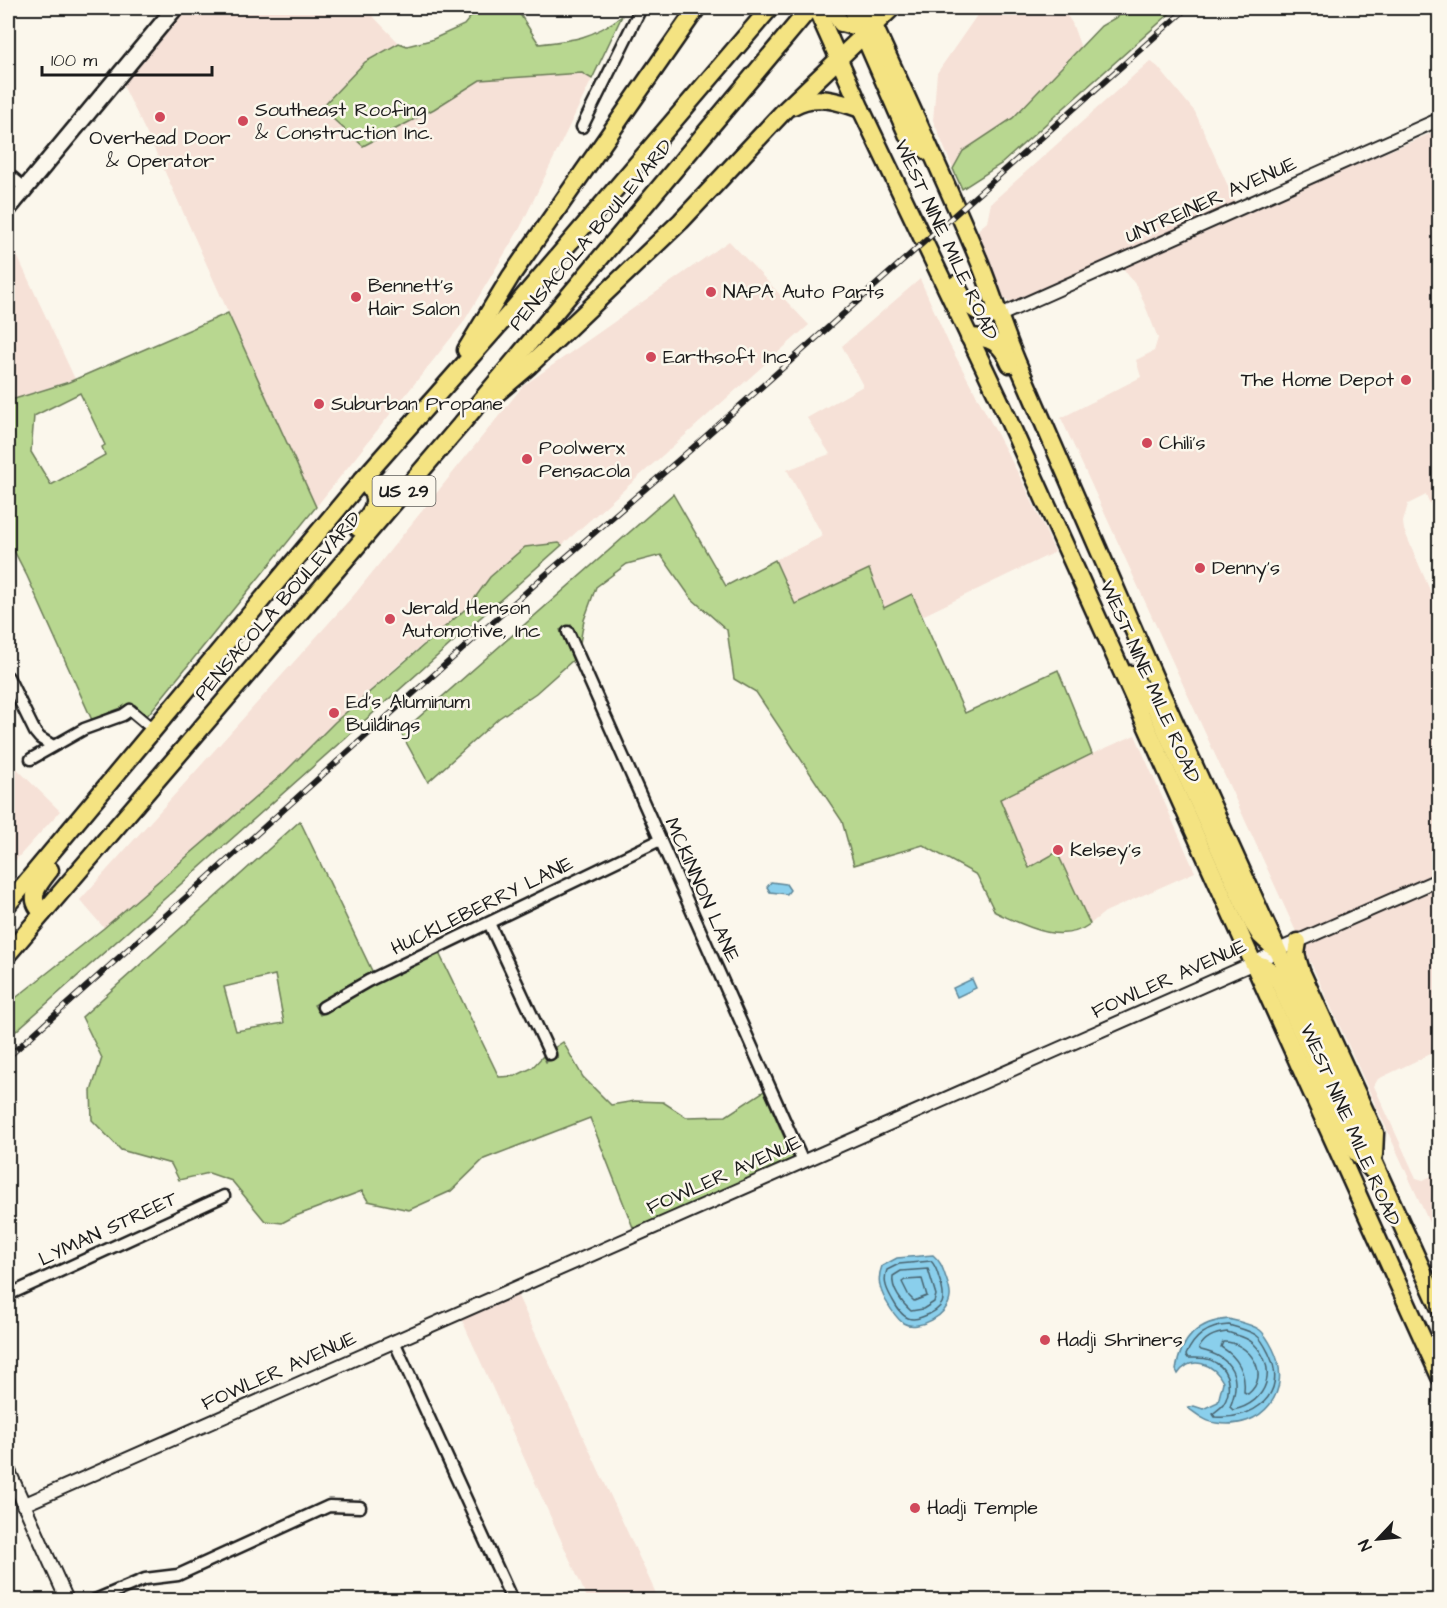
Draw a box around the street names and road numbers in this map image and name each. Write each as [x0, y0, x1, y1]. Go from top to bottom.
street label: PENSACOLA BOULEVARD [502, 133, 680, 337]
street label: WEST NINE MILE ROAD [887, 135, 1005, 345]
street label: UNTREINER AVENUE [1121, 150, 1301, 250]
road number: US 29 [372, 476, 436, 506]
street label: PENSACOLA BOULEVARD [188, 505, 368, 707]
street label: WEST NINE MILE ROAD [1093, 576, 1207, 788]
street label: MCKINNON LANE [658, 813, 747, 967]
street label: HUCKLEBERRY LANE [386, 850, 578, 962]
street label: FOWLER AVENUE [1087, 932, 1251, 1026]
street label: WEST NINE MILE ROAD [1293, 1019, 1407, 1231]
street label: FOWLER AVENUE [642, 1128, 806, 1222]
street label: LYMAN STREET [34, 1184, 182, 1273]
street label: FOWLER AVENUE [197, 1324, 361, 1418]

